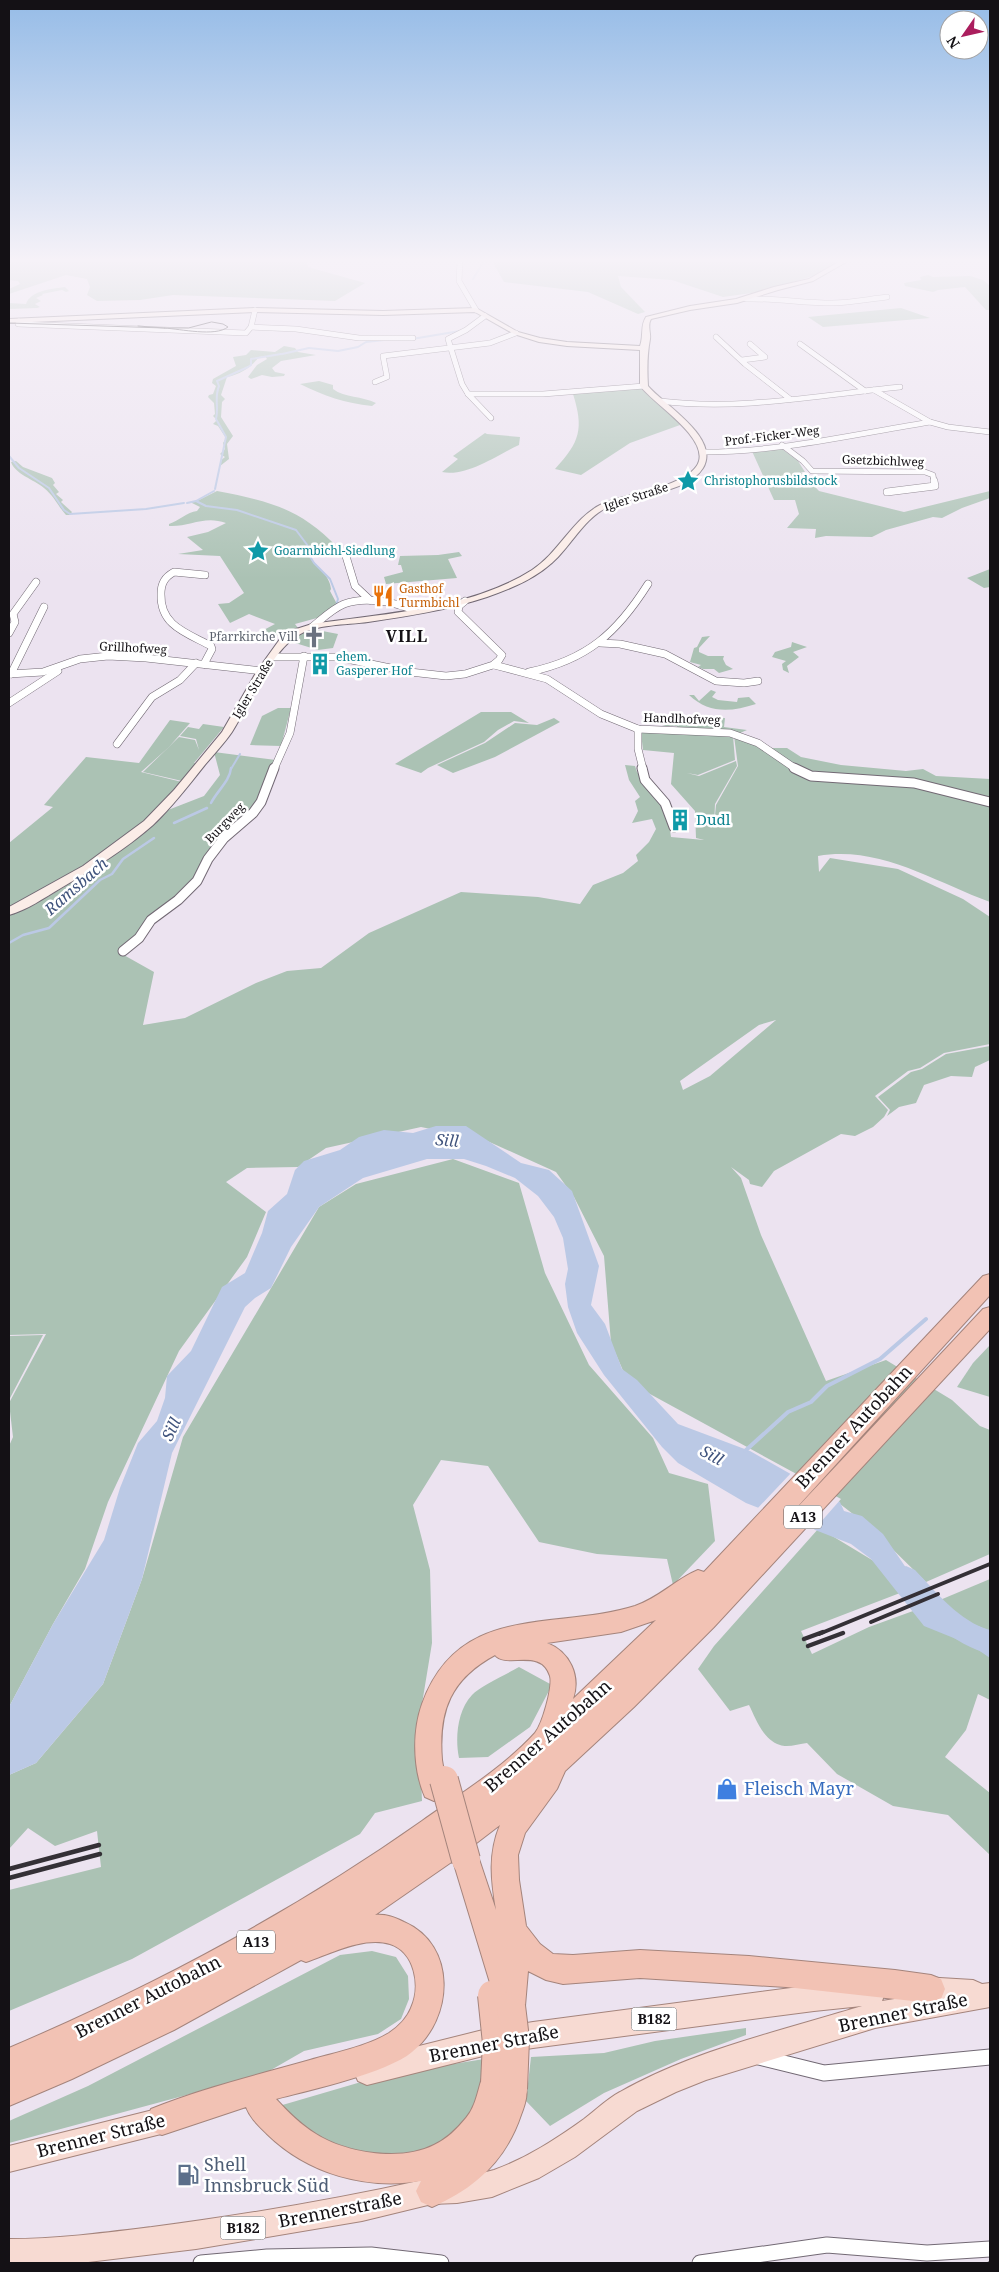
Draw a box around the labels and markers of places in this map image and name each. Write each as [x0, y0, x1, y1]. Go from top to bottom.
place icon: Christophorusbildstock [675, 468, 701, 494]
place label: Christophorusbildstock [704, 472, 838, 489]
place icon: Goarmbichl-Siedlung [245, 538, 271, 564]
place label: Goarmbichl-Siedlung [274, 542, 396, 559]
place label: Gasthof Turmbichl [399, 580, 460, 611]
restaurant icon: Gasthof Turmbichl [370, 583, 396, 609]
church icon: Pfarrkirche Vill [301, 624, 327, 650]
place label: Pfarrkirche Vill [209, 628, 298, 645]
place label: ehem. Gasperer Hof [336, 648, 414, 679]
building icon: ehem. Gasperer Hof [307, 651, 333, 677]
building icon: Dudl [667, 807, 693, 833]
place label: Dudl [696, 809, 731, 829]
shop icon: Fleisch Mayr [714, 1776, 740, 1802]
place label: Fleisch Mayr [744, 1776, 855, 1800]
place label: Shell Innsbruck Süd [204, 2152, 329, 2197]
fuel station icon: Shell Innsbruck Süd [175, 2162, 201, 2188]

